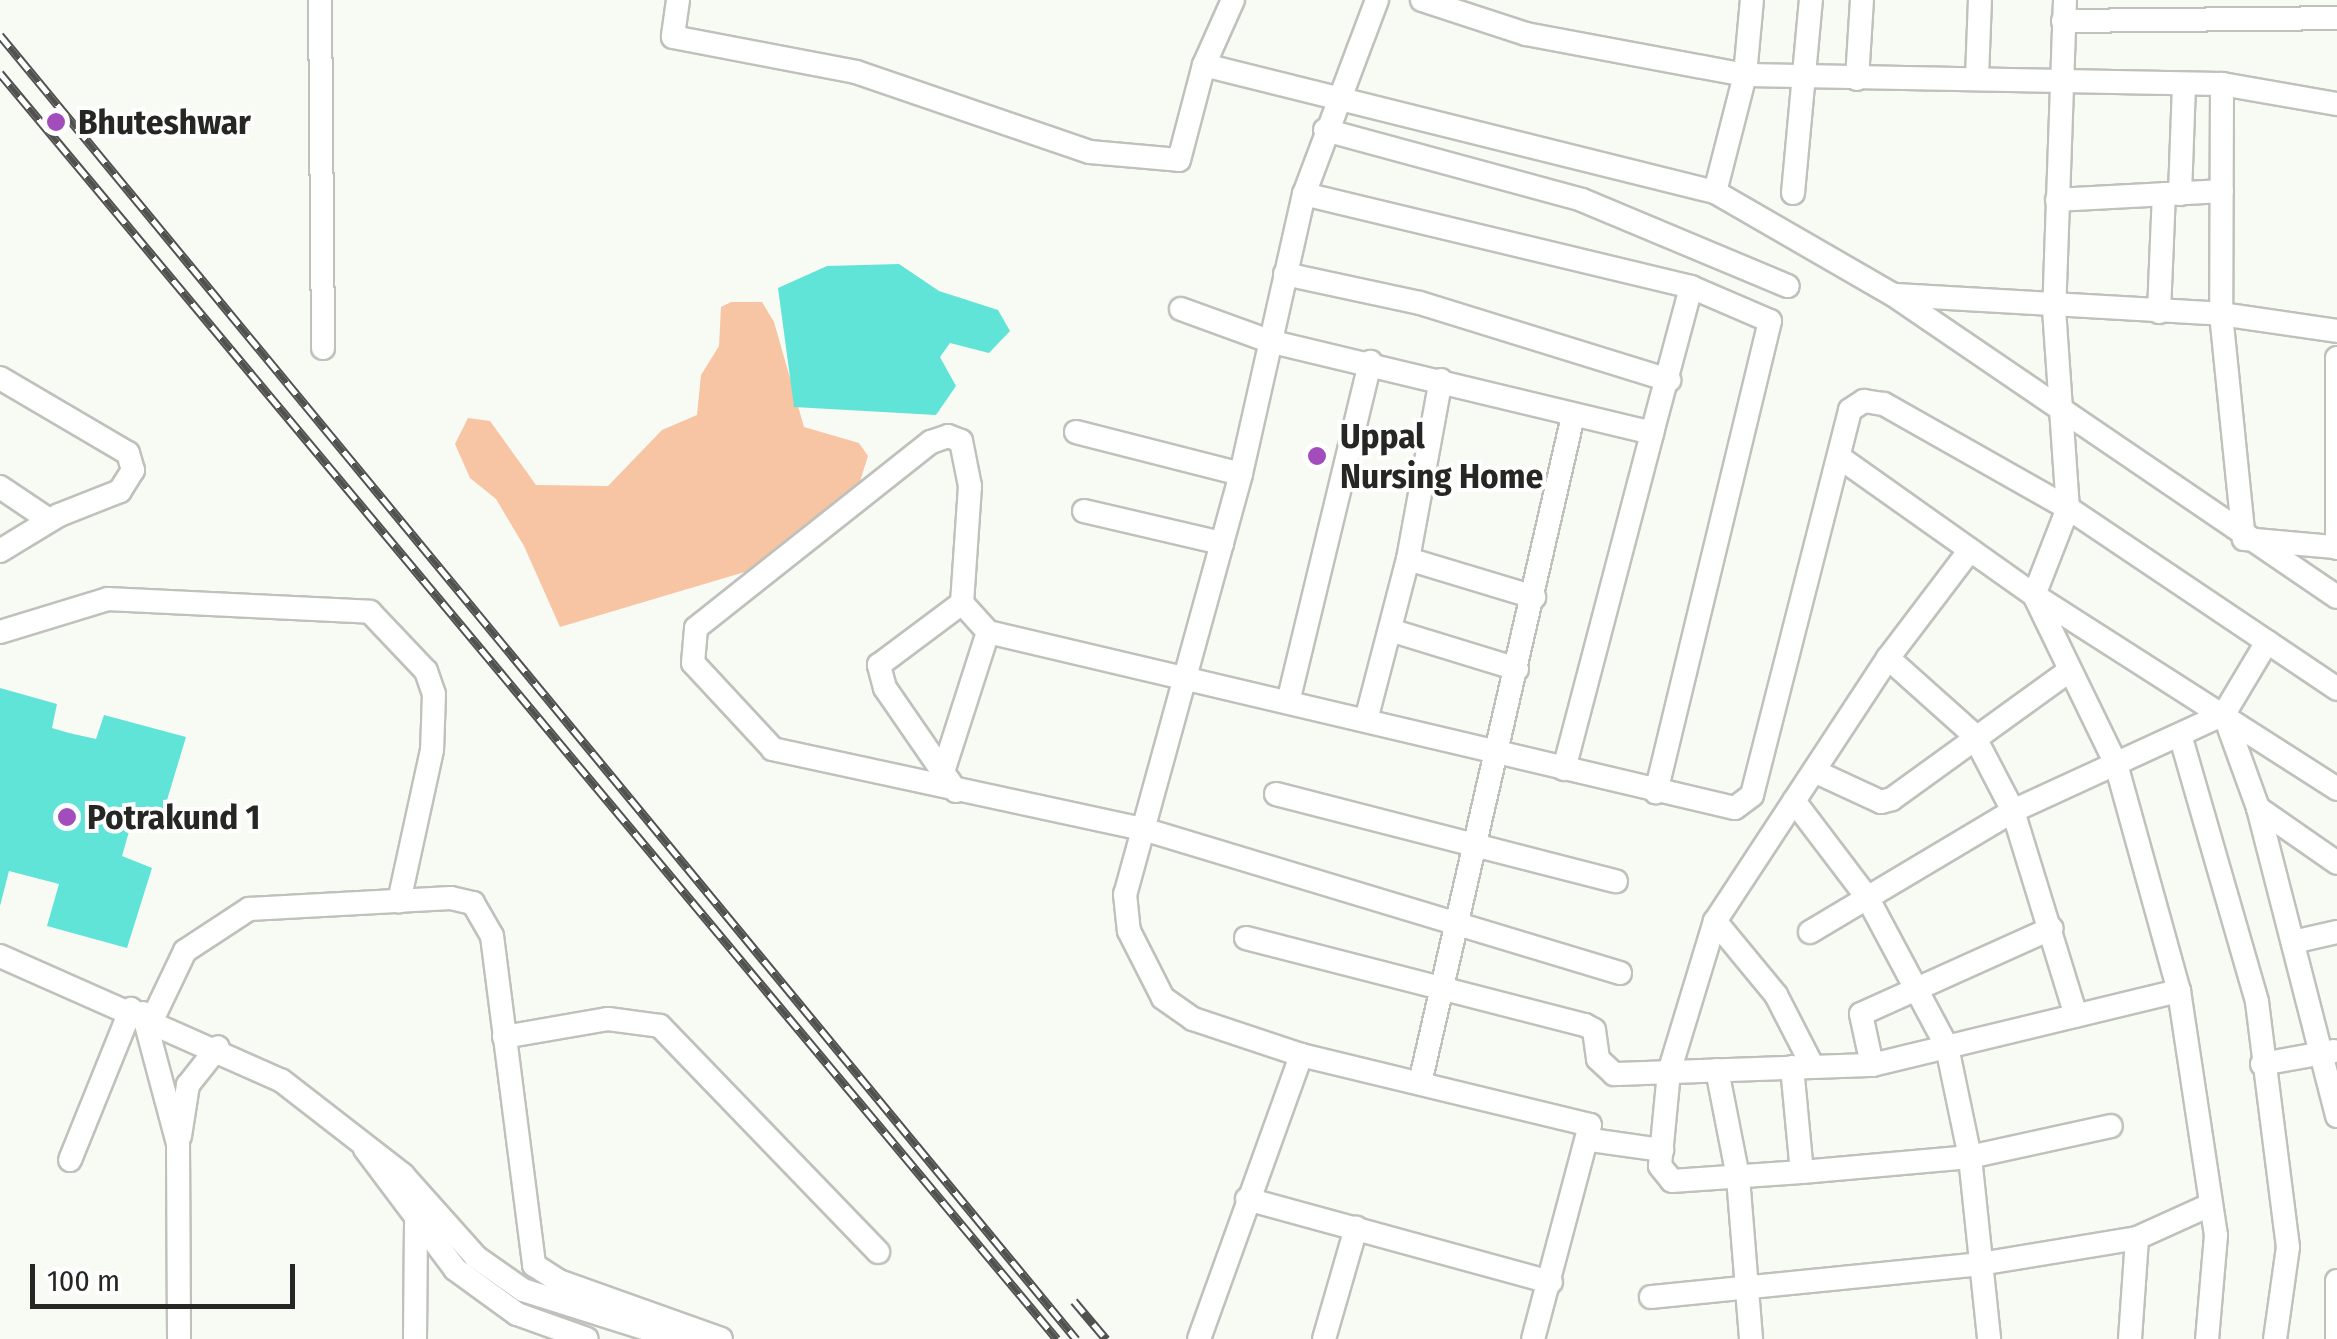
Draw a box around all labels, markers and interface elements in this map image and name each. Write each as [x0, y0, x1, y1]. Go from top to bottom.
place label: Bhuteshwar [78, 101, 251, 143]
marker: Bhuteshwar [43, 109, 69, 135]
place label: Uppal Nursing Home [1340, 415, 1543, 497]
marker: Uppal Nursing Home [1304, 443, 1330, 469]
place label: Potrakund 1 [87, 796, 260, 838]
marker: Potrakund 1 [56, 806, 78, 828]
scale bar [35, 1244, 300, 1306]
text: 100 m [47, 1263, 120, 1299]

